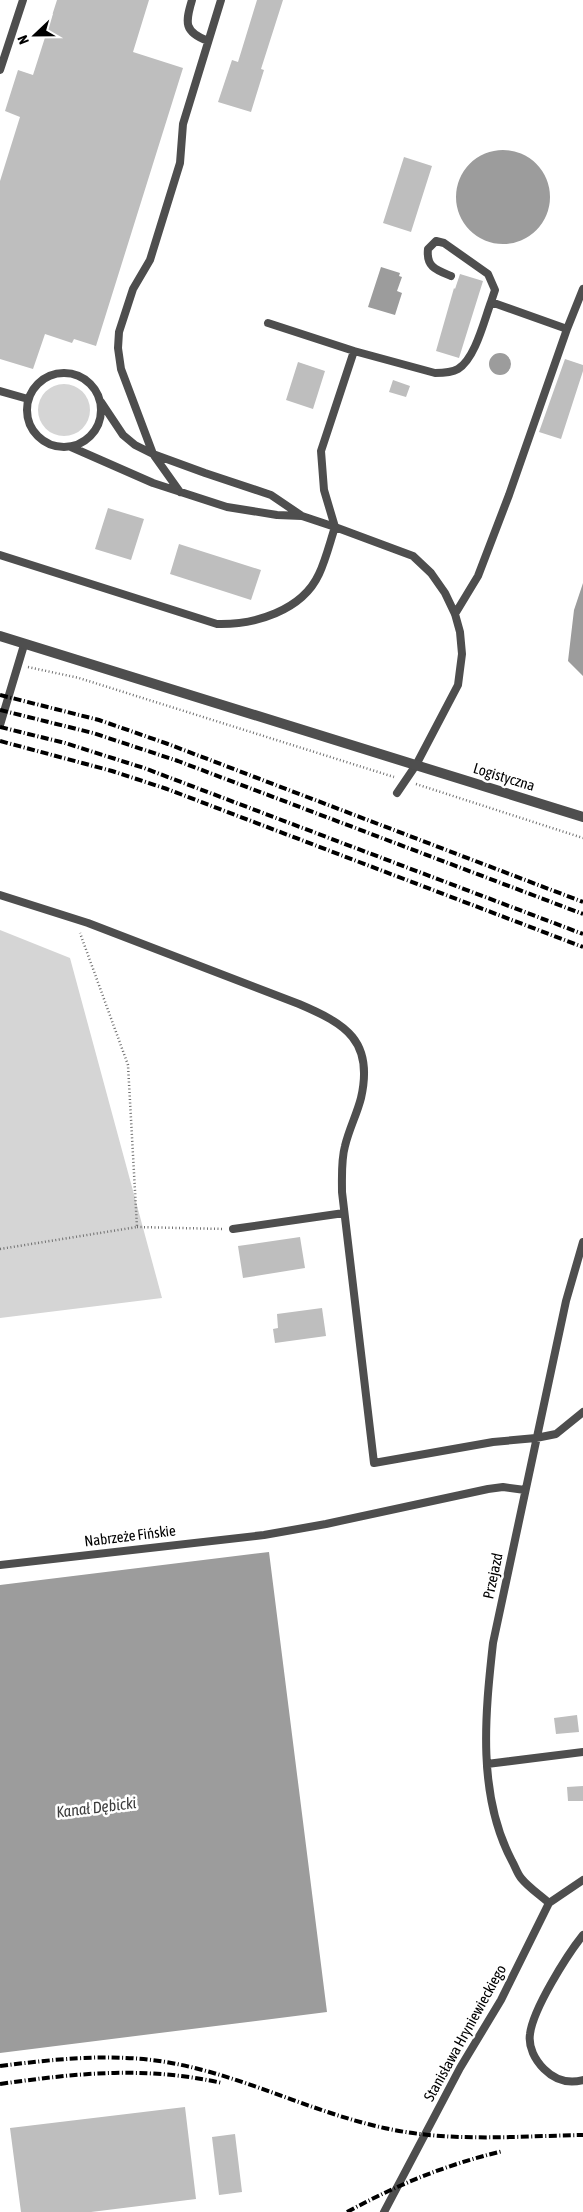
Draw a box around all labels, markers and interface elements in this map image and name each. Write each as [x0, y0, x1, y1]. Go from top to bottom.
north arrow [10, 10, 60, 60]
text: N [14, 33, 32, 47]
street label: Logistyczna [471, 759, 537, 794]
street label: Nabrzeże Fińskie [83, 1521, 177, 1550]
street label: Przejazd [479, 1551, 506, 1600]
water label: Kanał Dębicki [55, 1793, 137, 1822]
street label: Stanisława Hryniewieckiego [420, 1962, 509, 2104]

